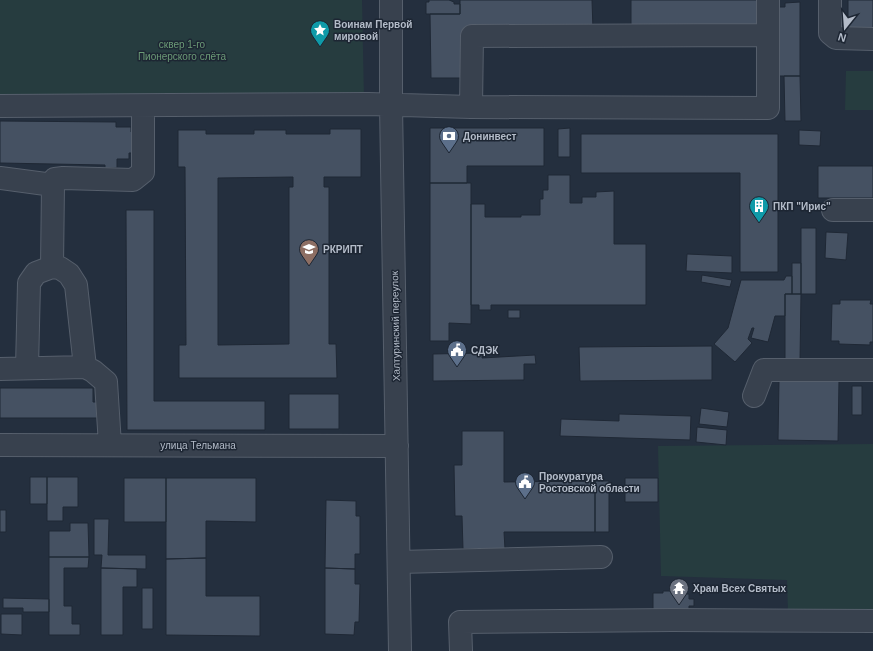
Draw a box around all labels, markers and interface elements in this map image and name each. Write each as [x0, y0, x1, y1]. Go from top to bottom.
north arrow [825, 8, 865, 48]
place icon: Воинам Первой мировой [309, 19, 331, 47]
place label: Воинам Первой мировой [334, 19, 412, 42]
text: N [836, 31, 848, 44]
park label: сквер 1-го Пионерского слёта [138, 39, 227, 62]
bank icon: Донинвест [438, 125, 460, 153]
place label: Донинвест [463, 131, 517, 142]
building icon: ПКП "Ирис" [748, 195, 770, 223]
place label: ПКП "Ирис" [773, 201, 831, 212]
school or university icon: РКРИПТ [298, 238, 320, 266]
place label: РКРИПТ [323, 244, 363, 255]
street label: Халтуринский переулок [389, 270, 402, 381]
public building icon: СДЭК [446, 339, 468, 367]
place label: СДЭК [471, 345, 499, 356]
street label: улица Тельмана [160, 440, 236, 451]
public building icon: Прокуратура Ростовской области [514, 471, 536, 499]
place label: Прокуратура Ростовской области [539, 471, 640, 494]
temple icon: Храм Всех Святых [668, 577, 690, 605]
place label: Храм Всех Святых [693, 583, 787, 594]

